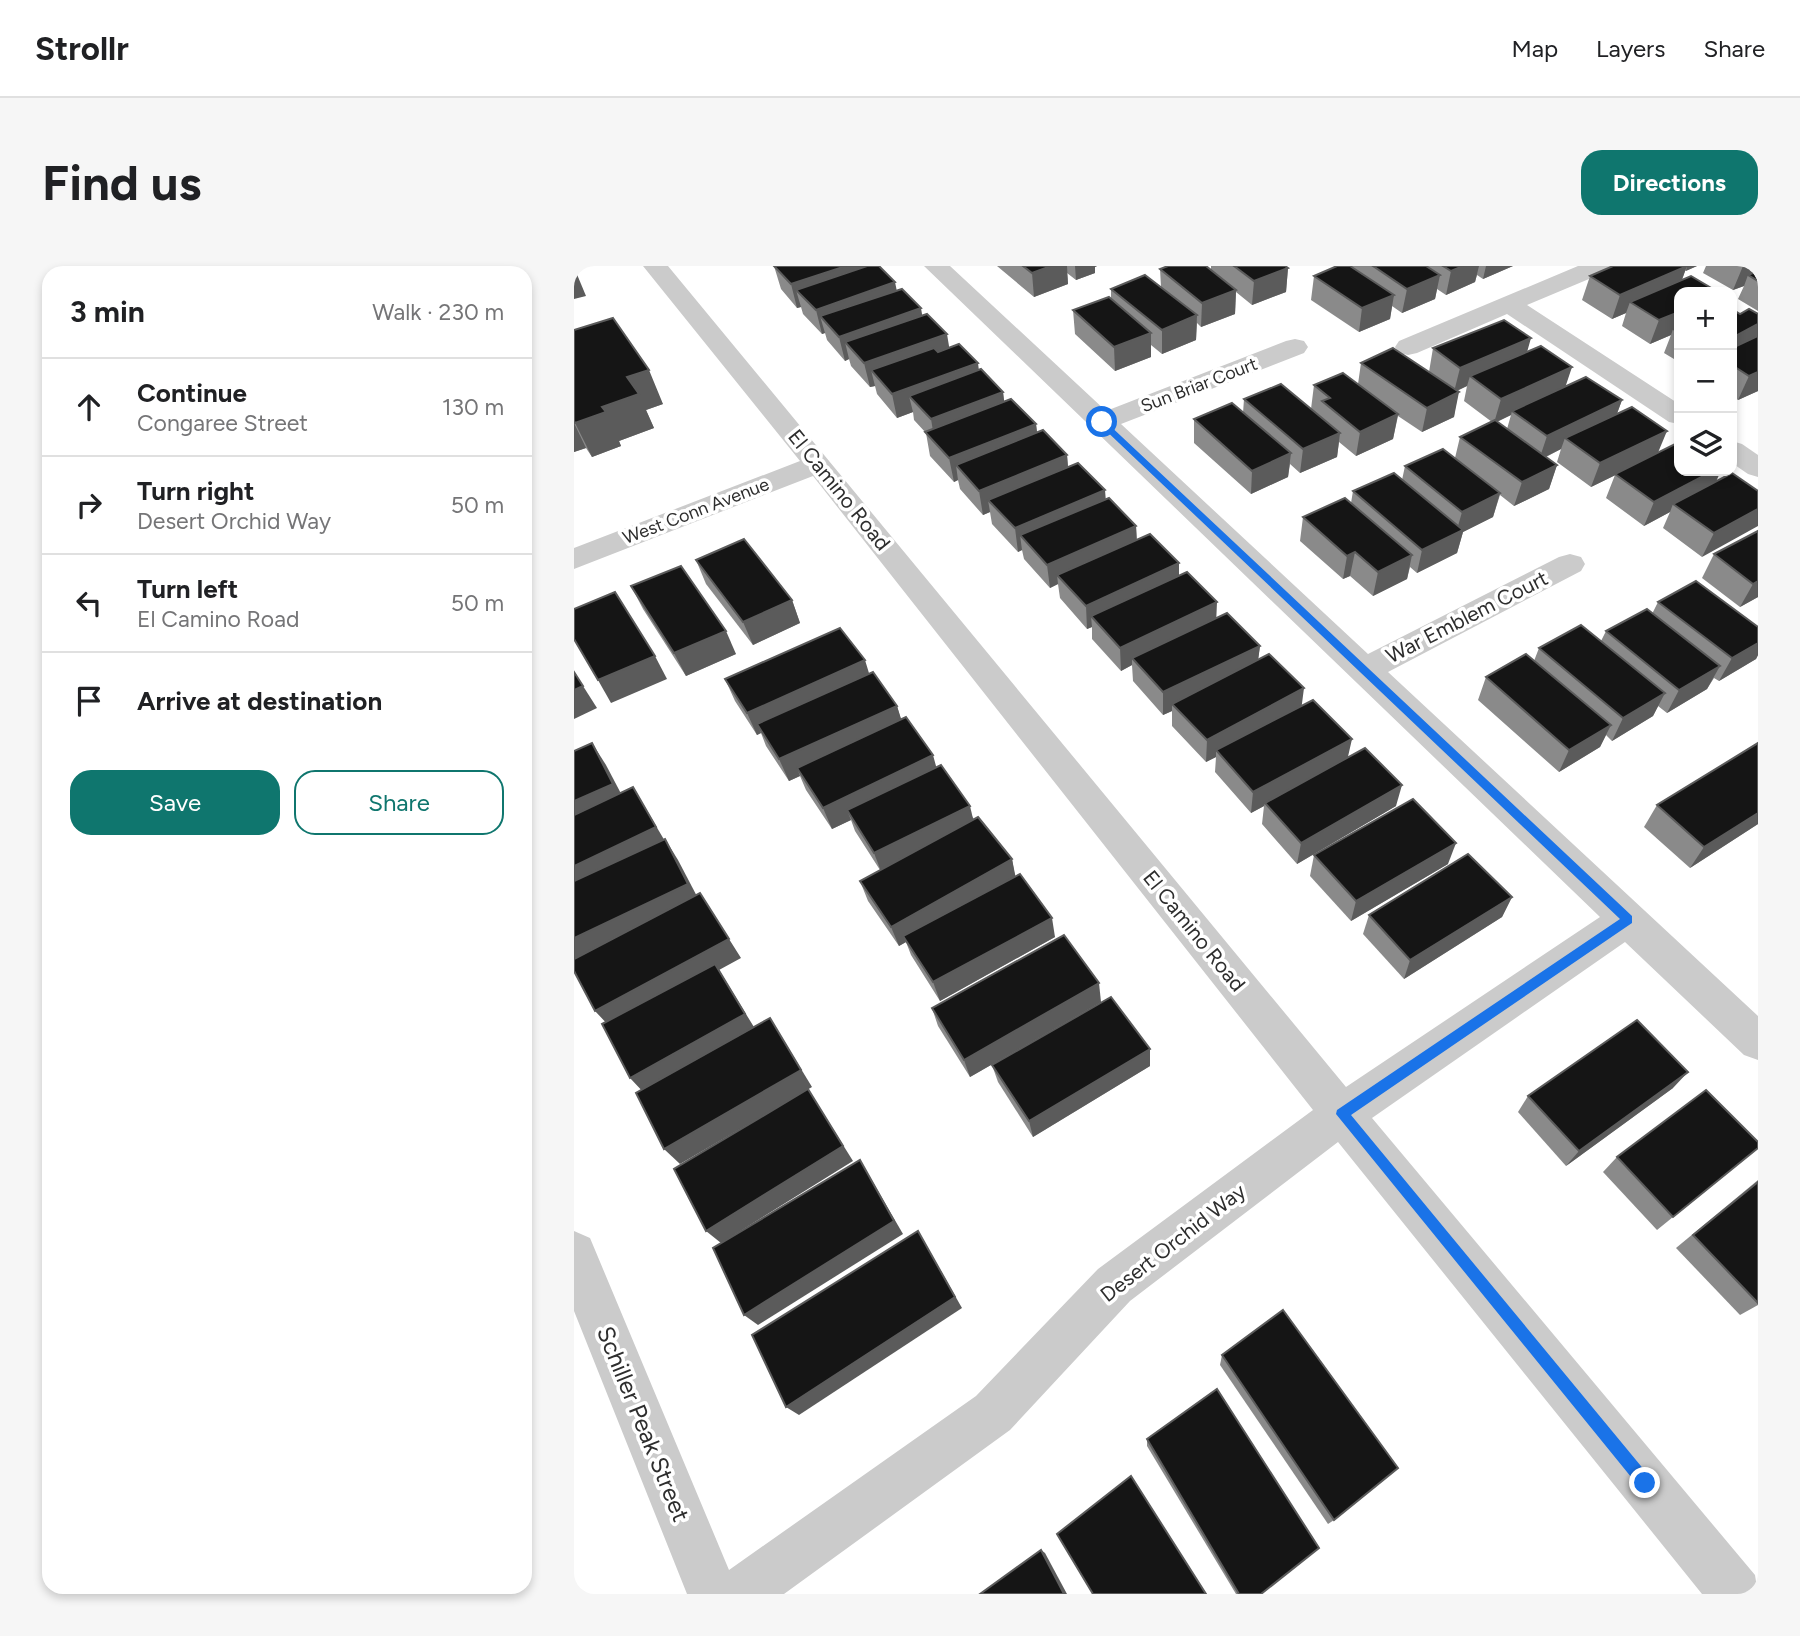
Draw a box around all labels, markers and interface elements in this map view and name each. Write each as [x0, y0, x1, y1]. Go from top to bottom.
text: Strollr [35, 29, 129, 68]
text: Map [1511, 34, 1558, 63]
text: Layers [1596, 34, 1665, 63]
text: Share [1703, 34, 1765, 63]
button: Directions [1581, 150, 1758, 215]
text: Find us [42, 153, 201, 212]
map controls [1674, 287, 1737, 476]
button: + [1674, 287, 1737, 350]
text: 3 min [70, 293, 145, 330]
text: Walk · 230 m [372, 298, 504, 326]
button: − [1674, 350, 1737, 413]
street label: Sun Briar Court [1138, 353, 1260, 417]
text: Continue [137, 377, 247, 409]
icon: ahead [70, 388, 108, 426]
text: 130 m [442, 393, 504, 421]
route start [1086, 406, 1117, 437]
text: Congaree Street [137, 409, 308, 437]
button: layers [1674, 413, 1737, 476]
street label: El Camino Road [783, 424, 896, 555]
street label: West Conn Avenue [620, 473, 772, 549]
text: Turn right [137, 475, 254, 507]
icon: right [70, 486, 108, 524]
text: 50 m [451, 491, 504, 519]
text: Desert Orchid Way [137, 507, 331, 535]
street label: War Emblem Court [1382, 565, 1552, 668]
text: Turn left [137, 573, 238, 605]
icon: left [70, 584, 108, 622]
text: 50 m [451, 589, 504, 617]
text: El Camino Road [137, 605, 299, 633]
icon: arrive [70, 682, 108, 720]
text: Arrive at destination [137, 685, 382, 717]
button: Save [70, 770, 280, 835]
button: Share [294, 770, 504, 835]
street label: El Camino Road [1138, 865, 1251, 996]
street label: Desert Orchid Way [1095, 1178, 1250, 1307]
street label: Schiller Peak Street [591, 1322, 696, 1526]
route end [1629, 1467, 1660, 1498]

